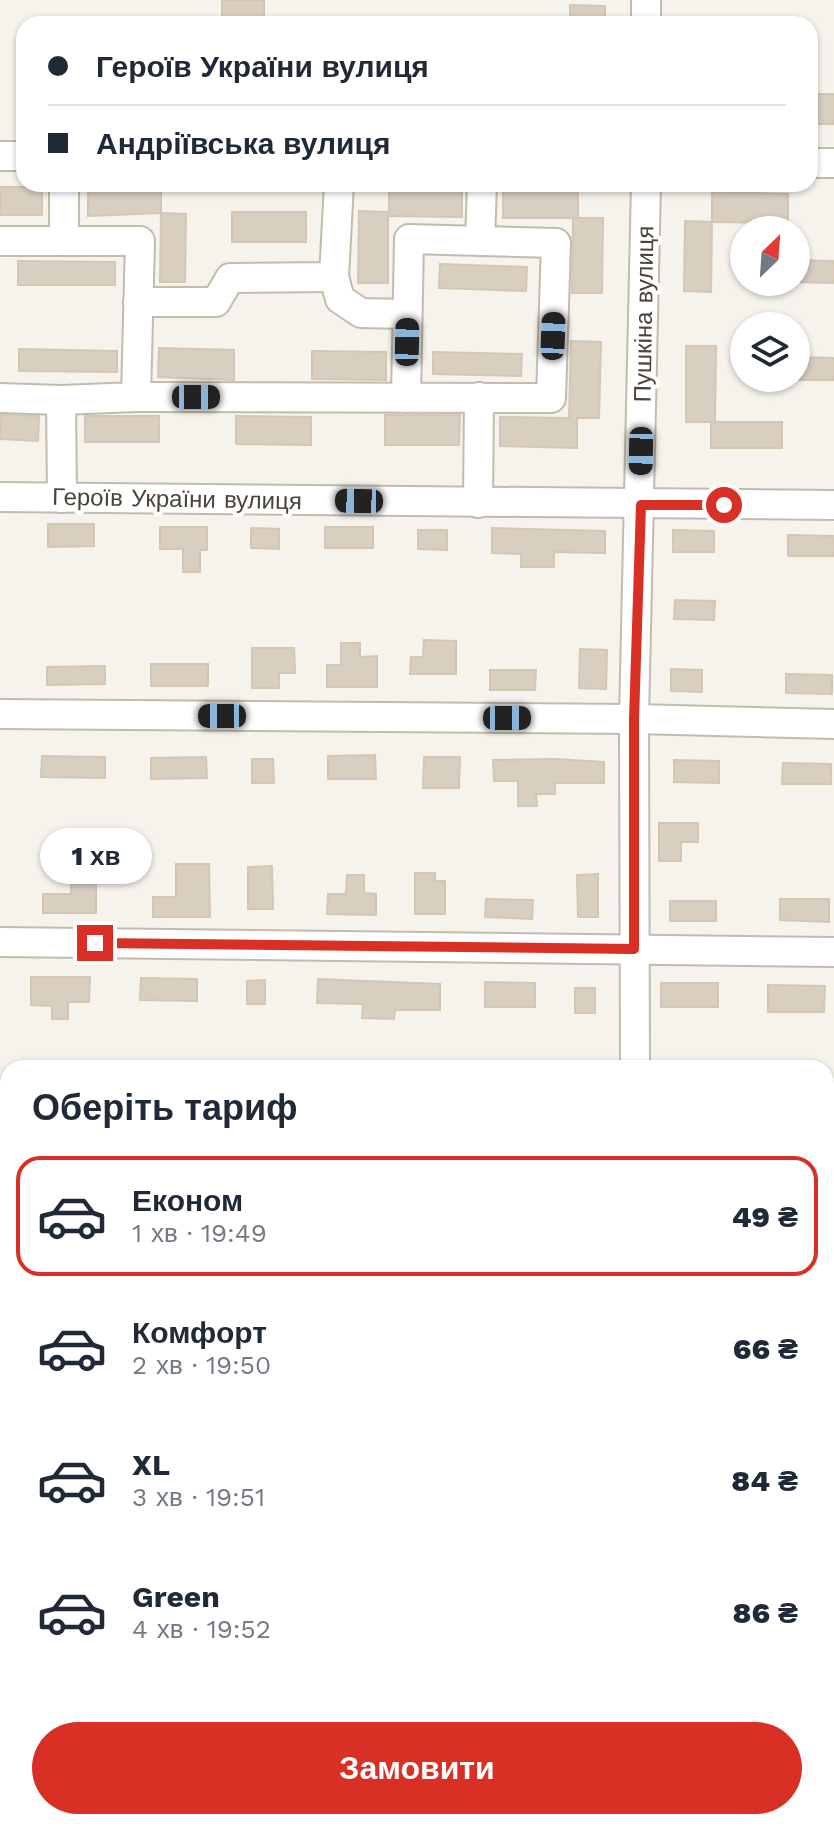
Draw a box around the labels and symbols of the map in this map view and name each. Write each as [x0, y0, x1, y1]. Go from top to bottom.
north arrow [730, 216, 810, 296]
street label: Пушкіна вулиця [628, 225, 660, 403]
car [540, 312, 566, 360]
car [395, 318, 419, 366]
car [172, 385, 220, 409]
car [629, 427, 653, 475]
street label: Героїв України вулиця [52, 483, 302, 515]
route start [706, 487, 742, 523]
car [335, 489, 383, 513]
car [198, 704, 246, 728]
car [483, 706, 531, 730]
callout: 1 хв [39, 827, 151, 883]
route end [77, 925, 113, 961]

